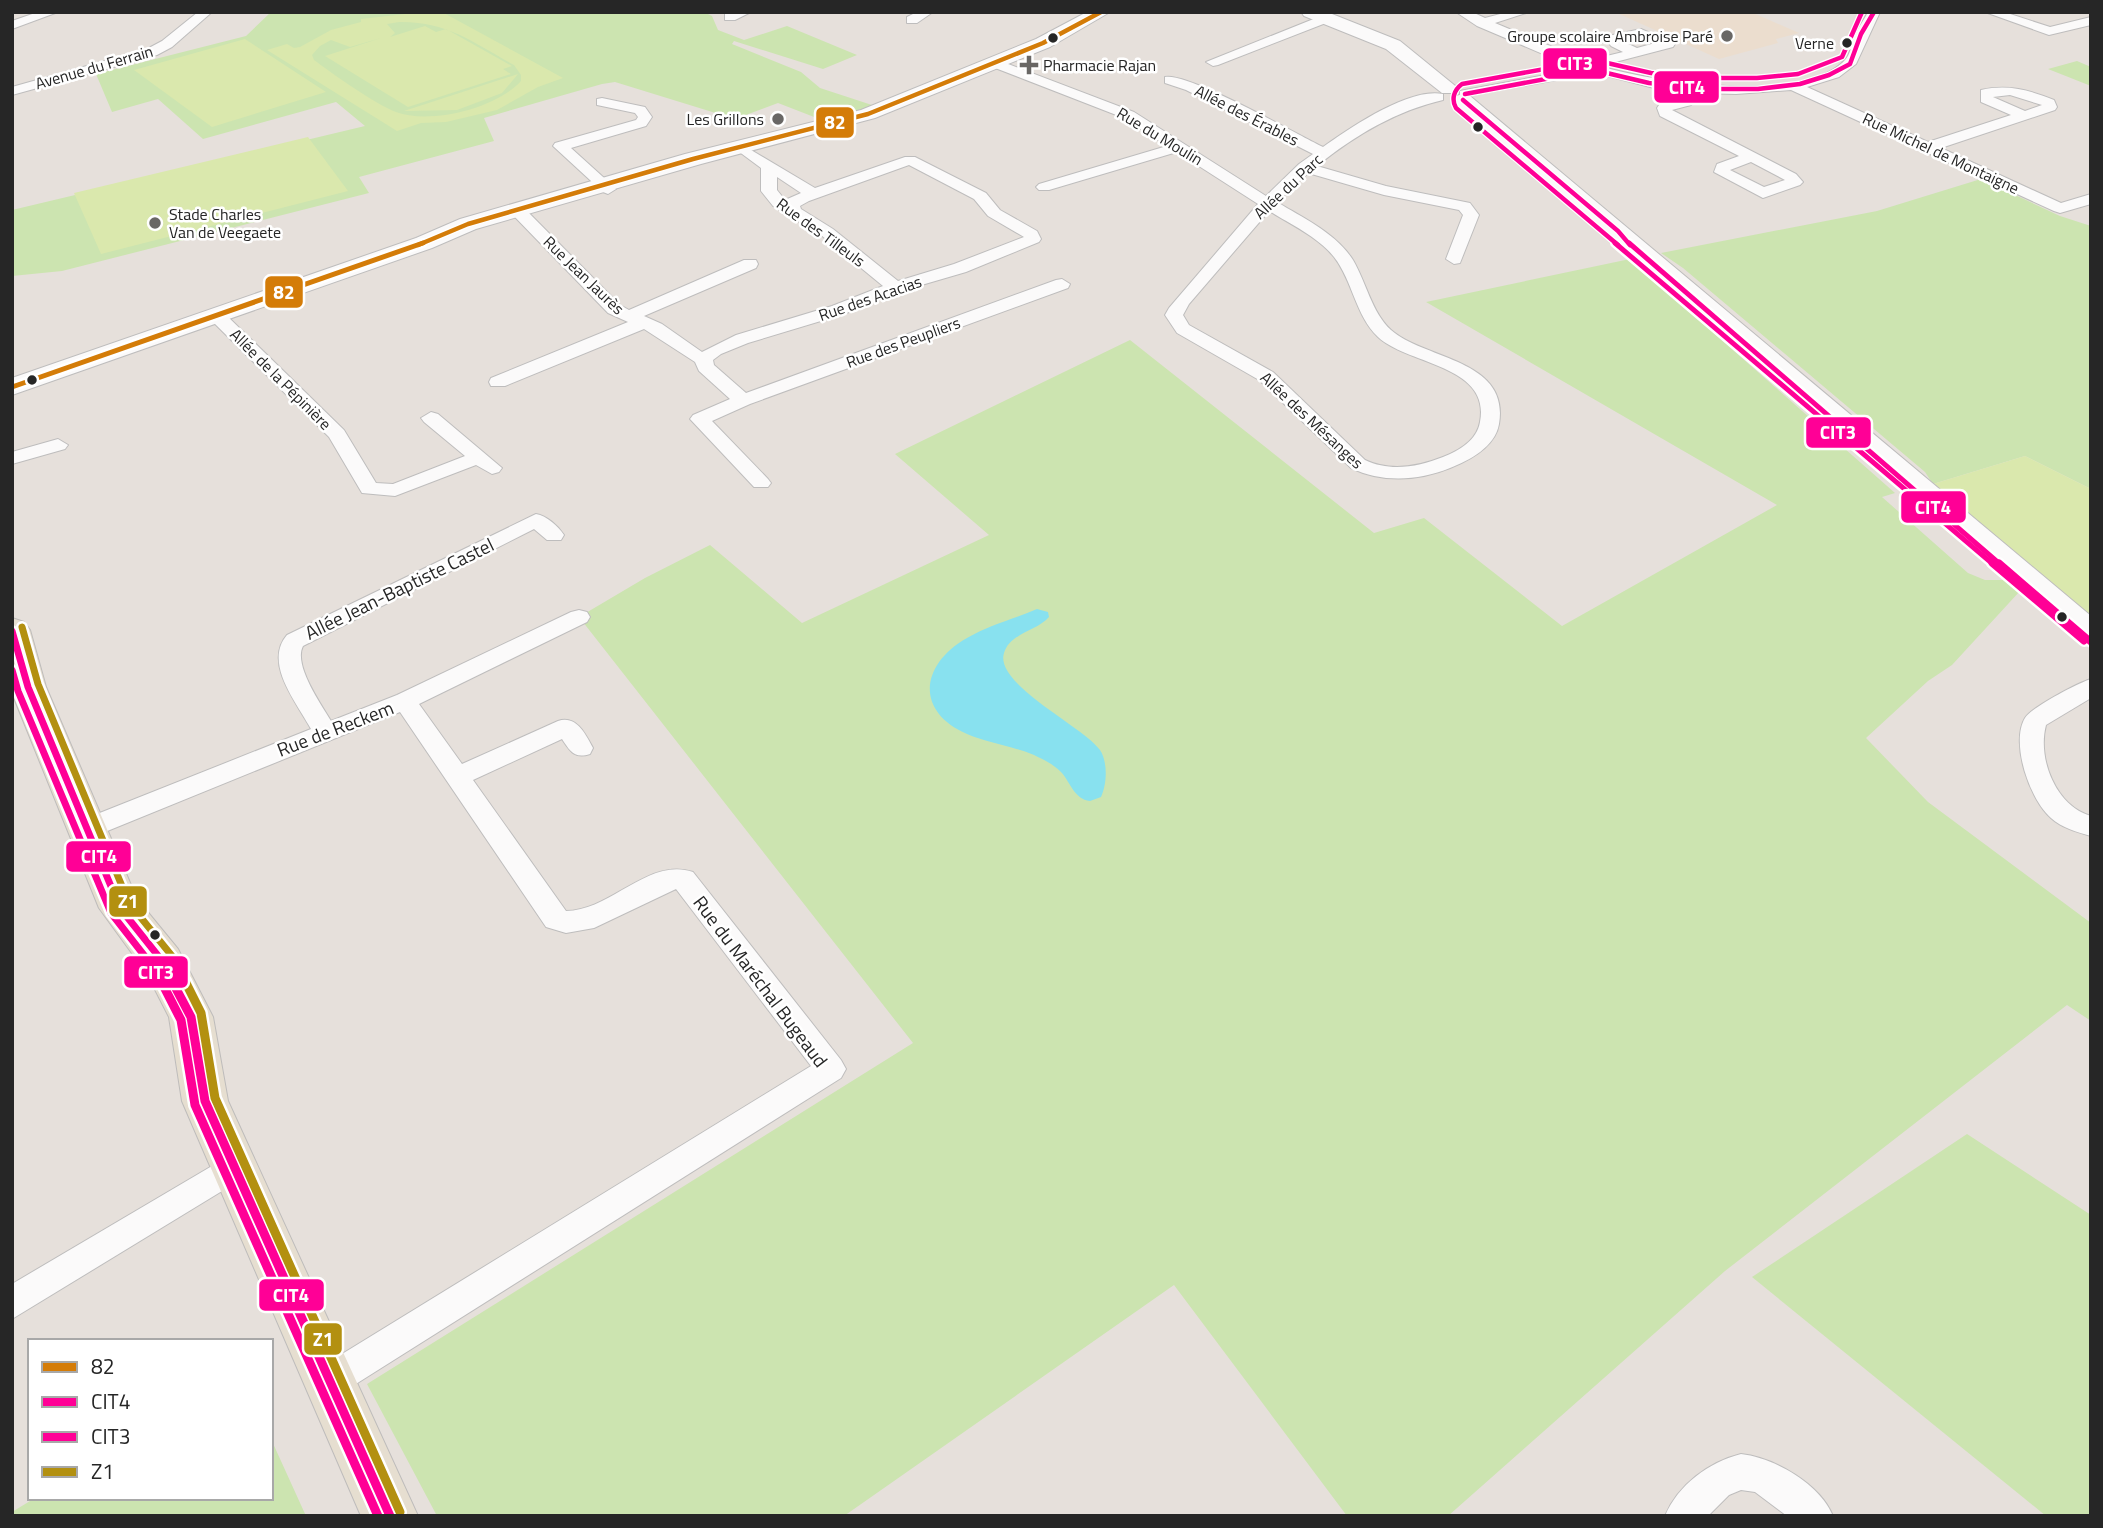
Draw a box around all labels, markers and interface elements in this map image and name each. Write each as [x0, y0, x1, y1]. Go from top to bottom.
place label: Groupe scolaire Ambroise Paré [1507, 24, 1713, 48]
marker: Groupe scolaire Ambroise Paré [1719, 28, 1735, 44]
unlabelled marker [1046, 31, 1060, 45]
place label: Verne [1795, 31, 1834, 55]
marker: Verne [1840, 36, 1854, 50]
street label: Avenue du Ferrain [32, 39, 156, 95]
line badge: CIT3 [1542, 47, 1608, 80]
text: CIT3 [1557, 48, 1593, 77]
place label: Pharmacie Rajan [1043, 53, 1156, 77]
marker: Pharmacie Rajan [1021, 57, 1037, 73]
line badge: CIT4 [1653, 70, 1720, 104]
text: CIT4 [1669, 72, 1705, 101]
street label: Allée des Érables [1191, 78, 1303, 152]
street label: Rue du Moulin [1112, 101, 1208, 171]
line badge: 82 [815, 106, 855, 139]
street label: Rue Michel de Montaigne [1859, 106, 2023, 200]
place label: Les Grillons [687, 107, 764, 131]
text: 82 [824, 107, 846, 136]
marker: Les Grillons [770, 111, 786, 127]
unlabelled marker [1471, 120, 1485, 134]
street label: Allée du Parc [1248, 148, 1328, 224]
street label: Rue des Tilleuls [772, 192, 870, 272]
place label: Stade Charles Van de Veegaete [169, 202, 281, 244]
marker: Stade Charles Van de Veegaete [147, 215, 163, 231]
street label: Rue Jean Jaurès [538, 230, 630, 320]
street label: Rue des Acacias [815, 269, 925, 327]
line badge: 82 [264, 275, 304, 309]
text: 82 [273, 277, 295, 306]
street label: Rue des Peupliers [842, 310, 964, 374]
street label: Allée de la Pépinière [225, 323, 337, 435]
street label: Allée des Mésanges [1255, 366, 1369, 474]
unlabelled marker [25, 373, 39, 387]
line badge: CIT3 [1805, 416, 1872, 449]
text: CIT3 [1820, 417, 1856, 446]
line badge: CIT4 [1900, 490, 1967, 524]
text: CIT4 [1915, 492, 1951, 521]
street label: Allée Jean-Baptiste Castel [300, 530, 498, 646]
unlabelled marker [2055, 610, 2069, 624]
street label: Rue de Reckem [272, 692, 398, 764]
line badge: CIT4 [65, 840, 132, 873]
text: CIT4 [81, 841, 117, 870]
line badge: Z1 [108, 885, 148, 918]
text: Z1 [118, 886, 138, 915]
street label: Rue du Maréchal Bugeaud [687, 889, 835, 1073]
unlabelled marker [148, 928, 162, 942]
line badge: CIT3 [123, 955, 189, 989]
text: CIT3 [138, 957, 174, 986]
line badge: CIT4 [258, 1278, 325, 1312]
text: CIT4 [273, 1280, 309, 1309]
line badge: Z1 [303, 1322, 343, 1356]
text: Z1 [313, 1324, 333, 1353]
legend [28, 1339, 273, 1500]
text: 82 [91, 1350, 115, 1382]
text: CIT4 [91, 1385, 130, 1417]
text: CIT3 [91, 1420, 130, 1452]
text: Z1 [91, 1455, 114, 1487]

